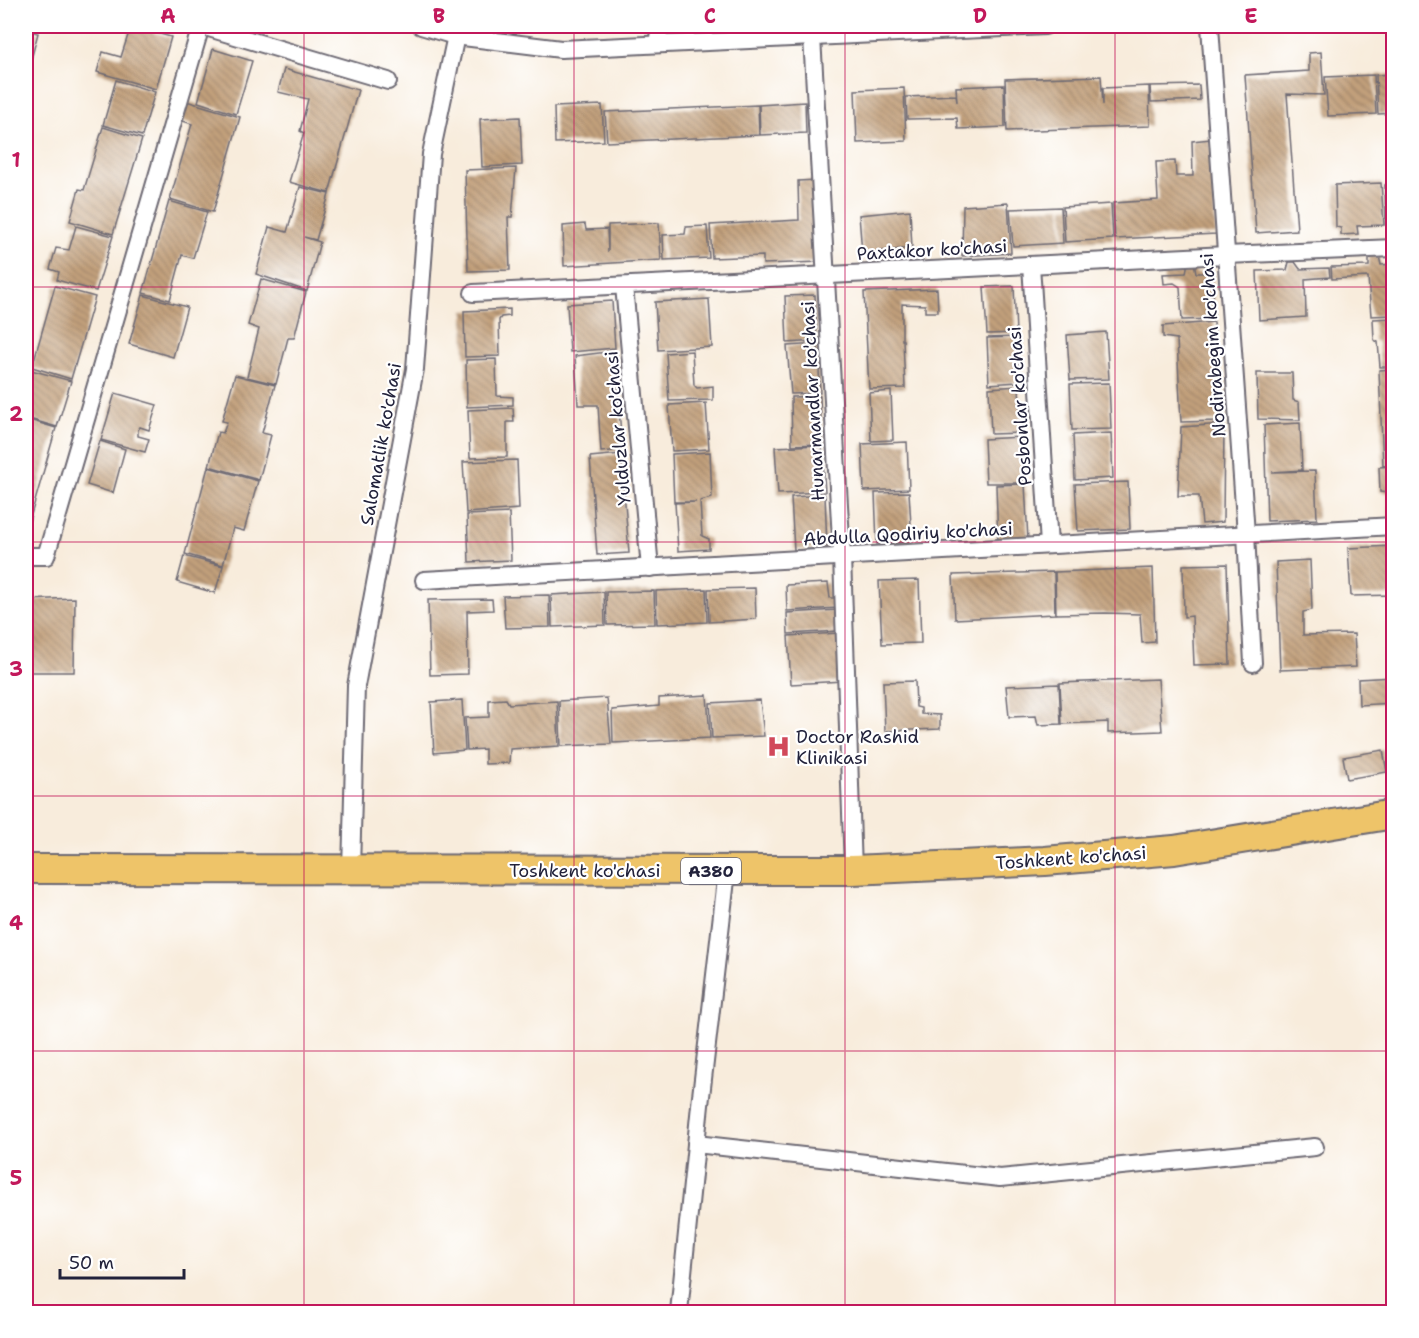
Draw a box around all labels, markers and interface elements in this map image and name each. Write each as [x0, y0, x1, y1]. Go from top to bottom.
text: A [160, 3, 176, 29]
text: B [433, 3, 445, 29]
text: C [704, 3, 716, 29]
text: D [973, 3, 987, 29]
text: E [1244, 3, 1258, 29]
text: 1 [11, 147, 21, 173]
street label: Paxtakor ko'chasi [856, 234, 1008, 266]
street label: Nodirabegim ko'chasi [1195, 252, 1231, 438]
street label: Hunarmandlar ko'chasi [796, 300, 830, 502]
street label: Posbonlar ko'chasi [1002, 325, 1038, 487]
street label: Yulduzlar ko'chasi [599, 350, 637, 506]
street label: Salomatlik ko'chasi [355, 361, 407, 527]
text: 2 [9, 401, 23, 427]
street label: Abdulla Qodiriy ko'chasi [802, 517, 1014, 551]
text: 3 [9, 656, 23, 682]
place label: Doctor Rashid Klinikasi [796, 725, 919, 770]
hospital icon: Doctor Rashid Klinikasi [765, 734, 791, 760]
street label: Toshkent ko'chasi [995, 841, 1147, 875]
road number: A380 [681, 858, 741, 884]
street label: Toshkent ko'chasi [509, 859, 661, 883]
text: 4 [9, 910, 23, 936]
text: 5 [10, 1165, 22, 1191]
scale bar [60, 1242, 184, 1280]
text: 50 m [69, 1251, 114, 1275]

